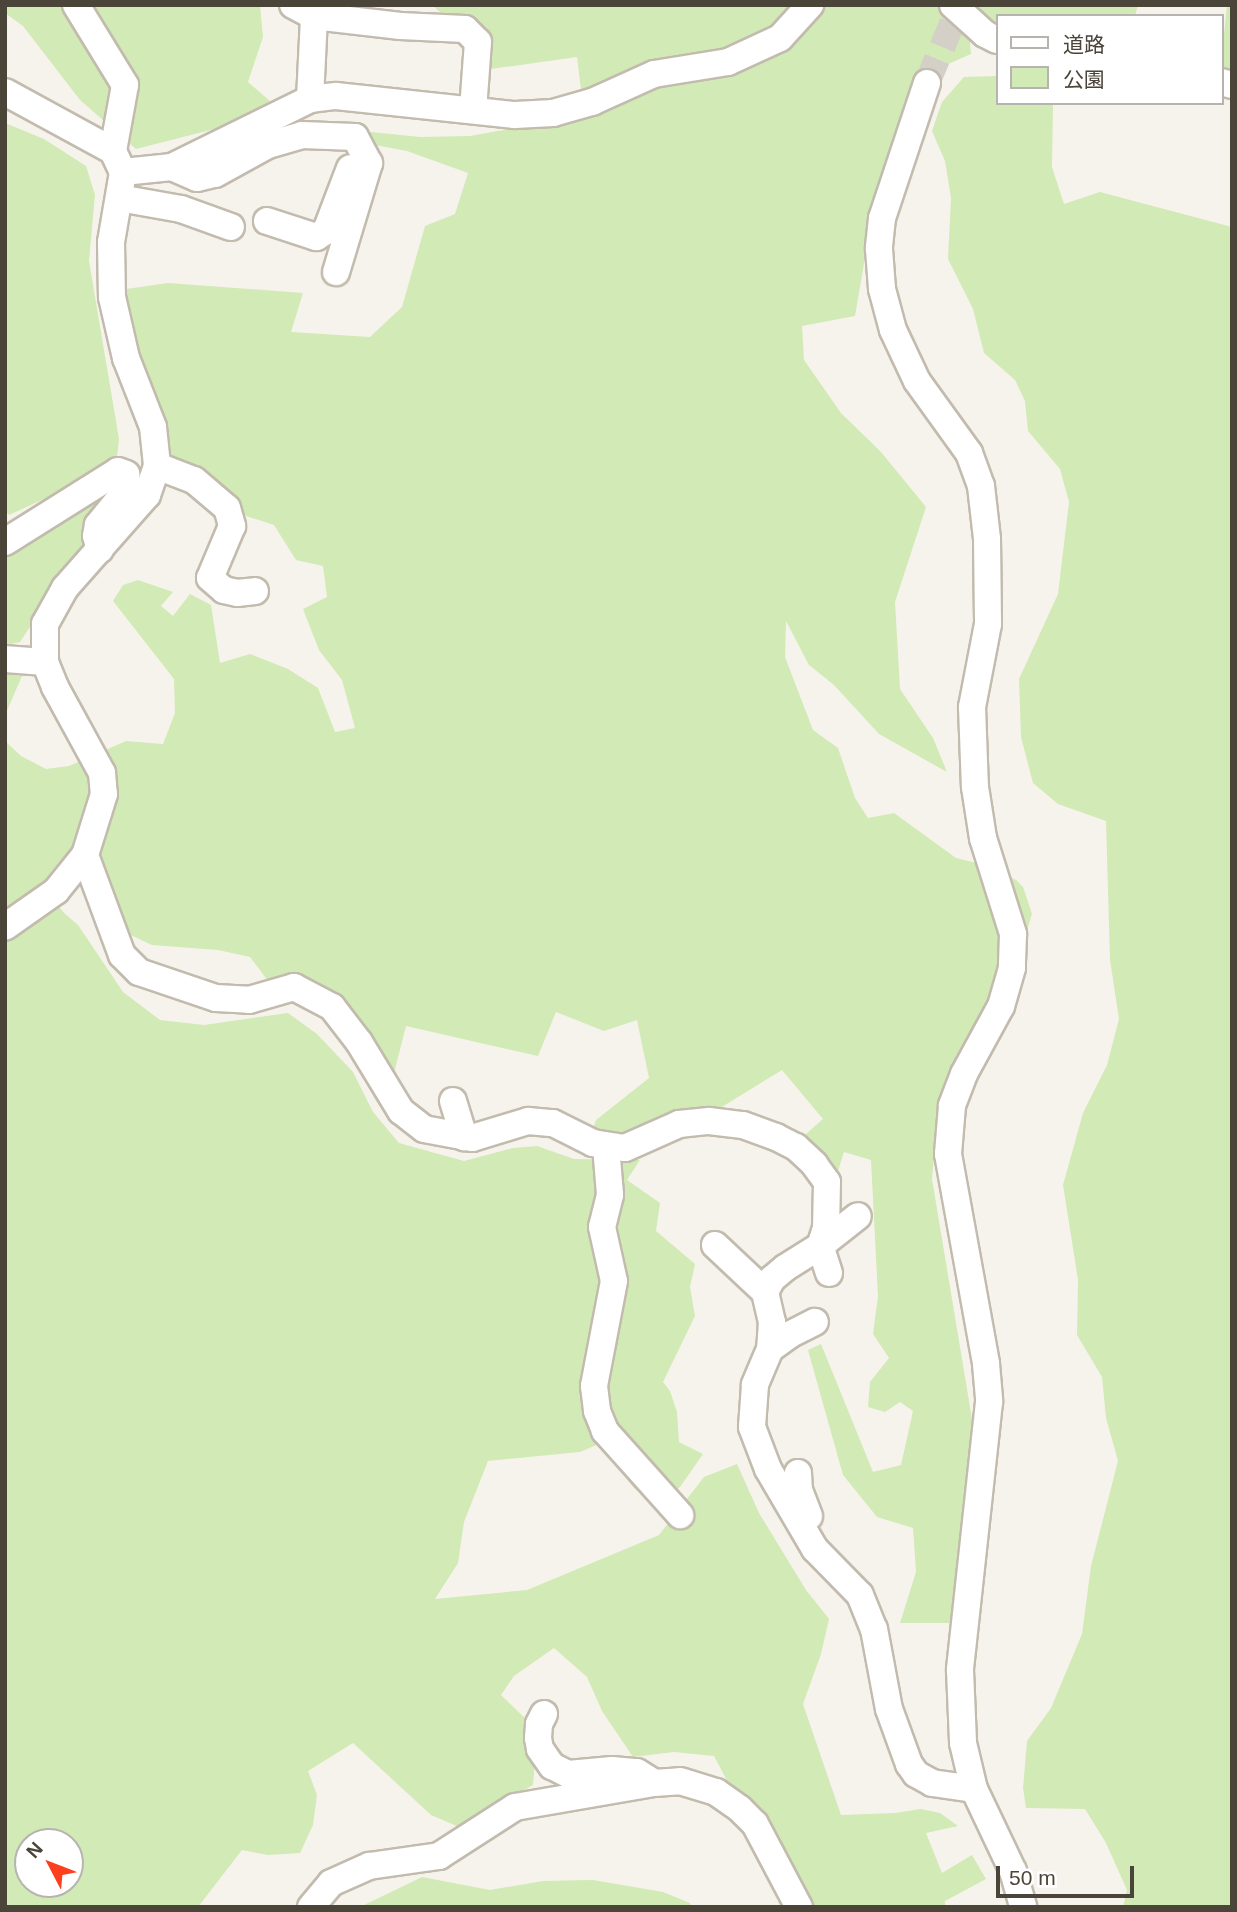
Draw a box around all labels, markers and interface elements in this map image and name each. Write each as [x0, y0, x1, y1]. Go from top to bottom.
legend [996, 14, 1223, 105]
text: 道路 [1063, 33, 1105, 56]
text: 公園 [1063, 68, 1105, 91]
north arrow [14, 1828, 84, 1898]
text: N [22, 1838, 47, 1862]
scale bar [999, 1853, 1137, 1897]
text: 50 m [1009, 1866, 1056, 1889]

